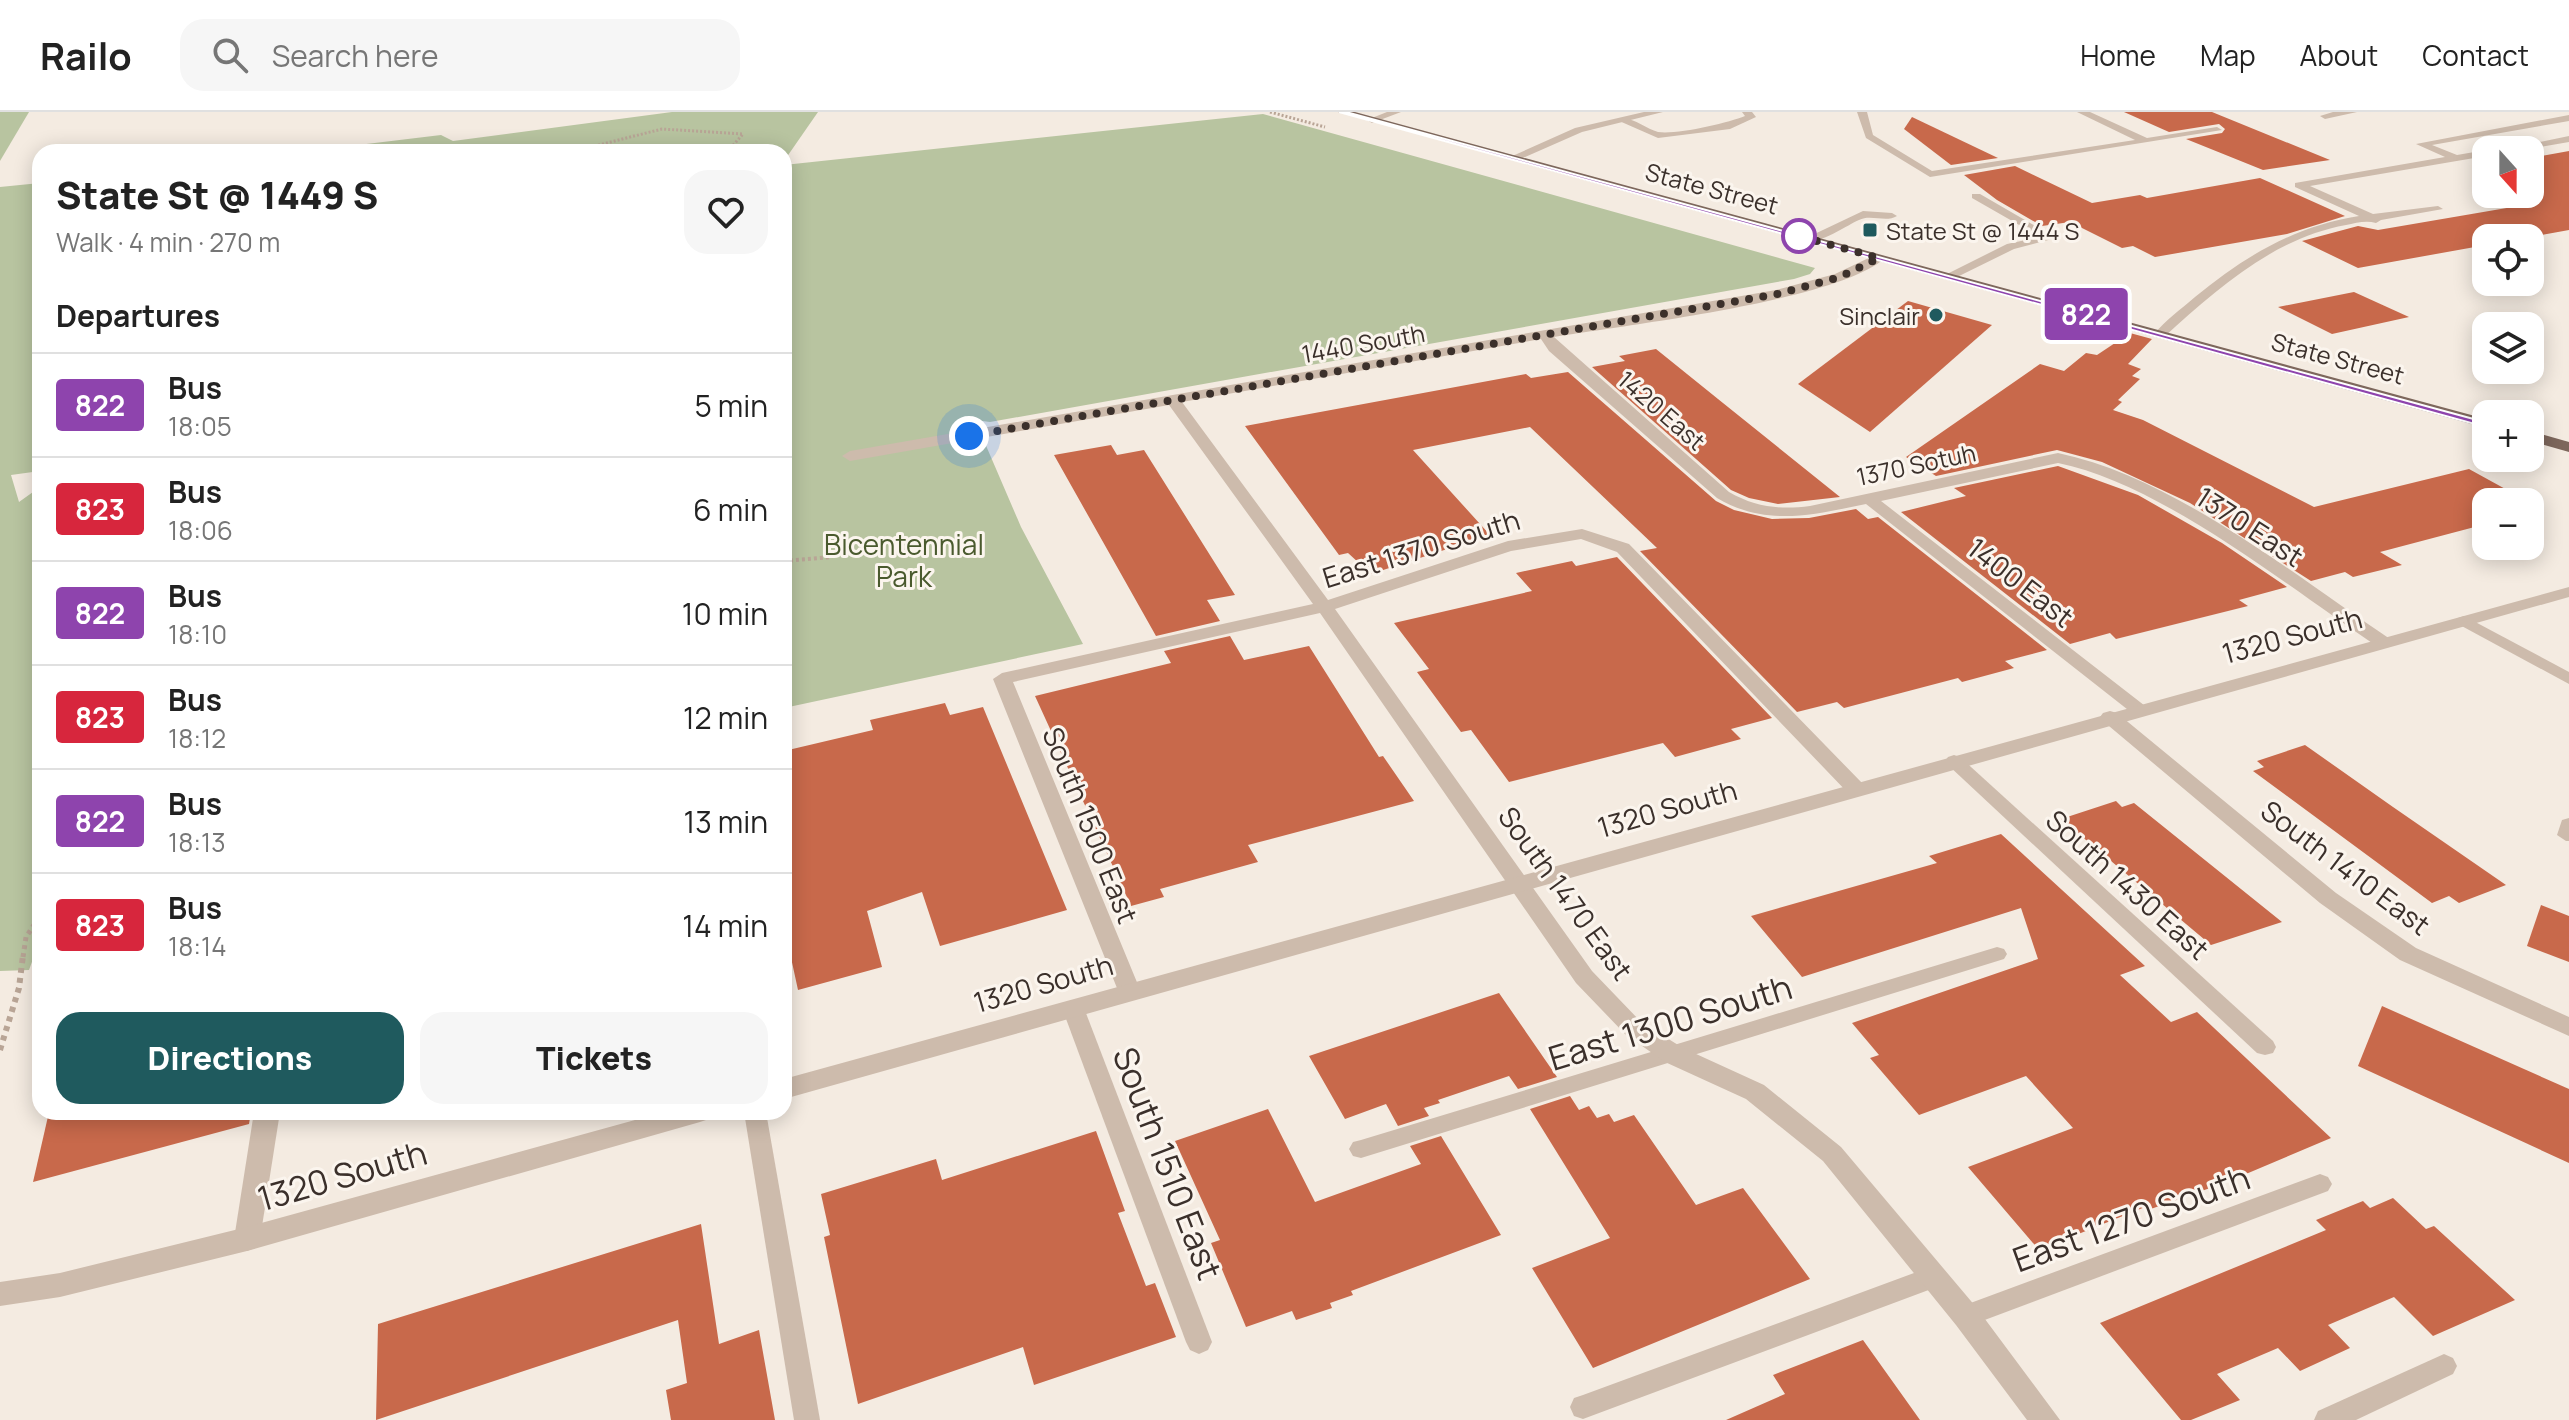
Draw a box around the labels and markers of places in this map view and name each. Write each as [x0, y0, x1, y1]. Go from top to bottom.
place label: State St @ 1444 S [1886, 214, 2079, 247]
unlabelled marker [1782, 219, 1816, 253]
marker: State St @ 1444 S [1861, 221, 1879, 239]
place label: Sinclair [1839, 299, 1920, 332]
marker: Sinclair [1927, 306, 1945, 324]

